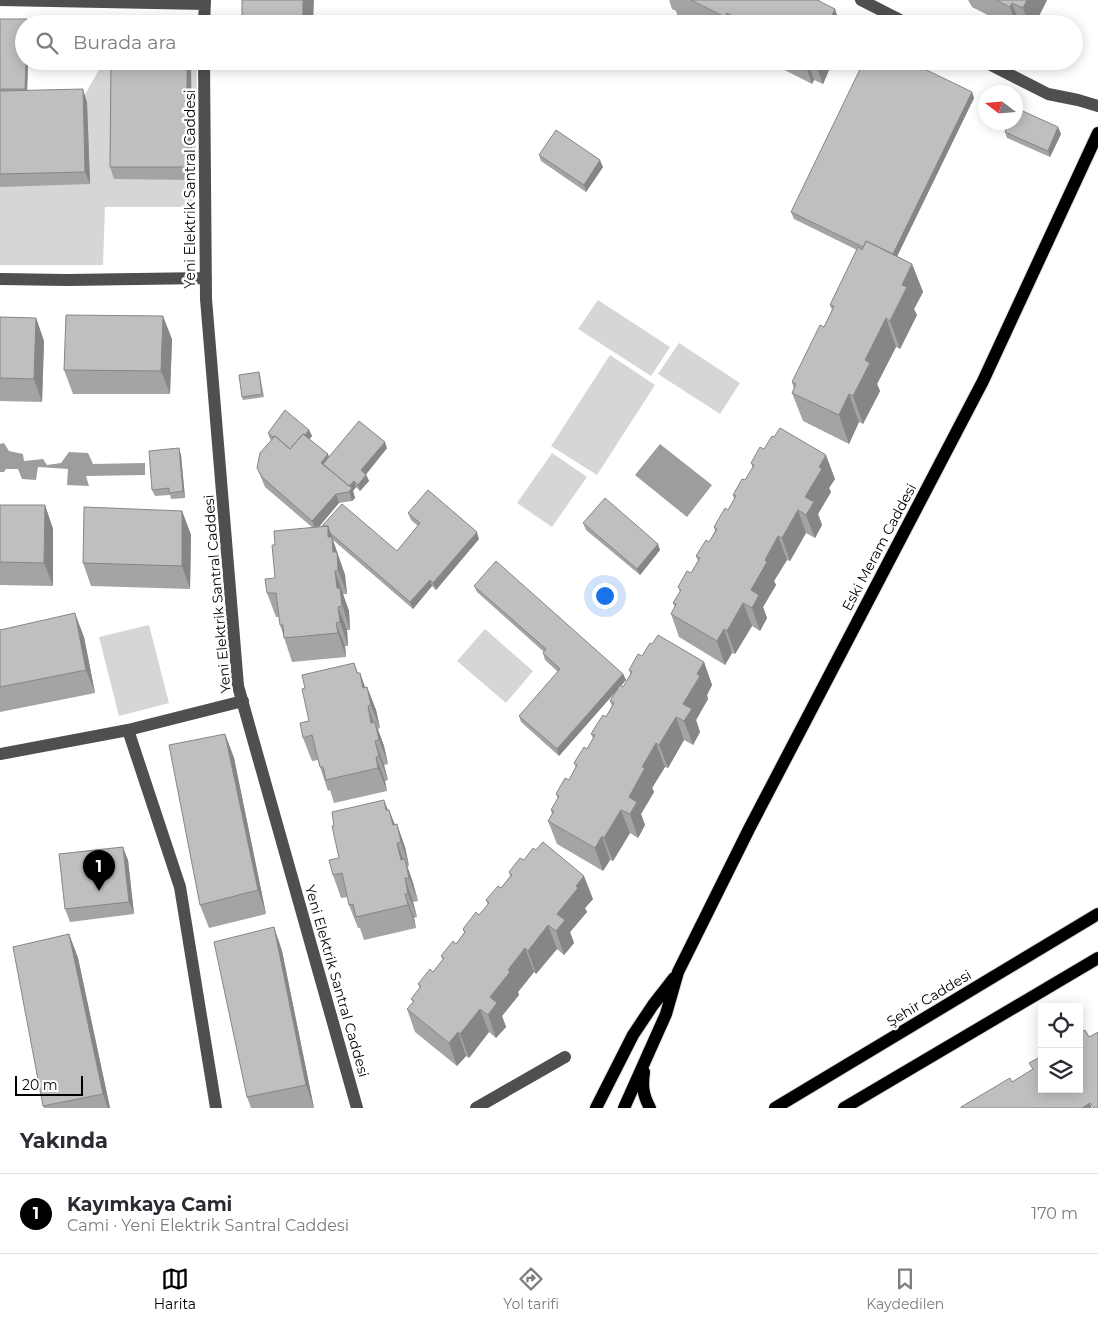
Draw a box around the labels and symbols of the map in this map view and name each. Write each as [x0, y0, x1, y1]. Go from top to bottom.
north arrow [978, 85, 1023, 130]
street label: Yeni Elektrik Santral Caddesi [181, 89, 199, 289]
street label: Eski Meram Caddesi [838, 480, 920, 614]
street label: Yeni Elektrik Santral Caddesi [199, 494, 235, 694]
your location [592, 583, 618, 609]
pin: 1 [83, 850, 115, 891]
street label: Yeni Elektrik Santral Caddesi [301, 883, 373, 1079]
street label: Şehir Caddesi [883, 966, 975, 1030]
scale bar [15, 1073, 82, 1096]

